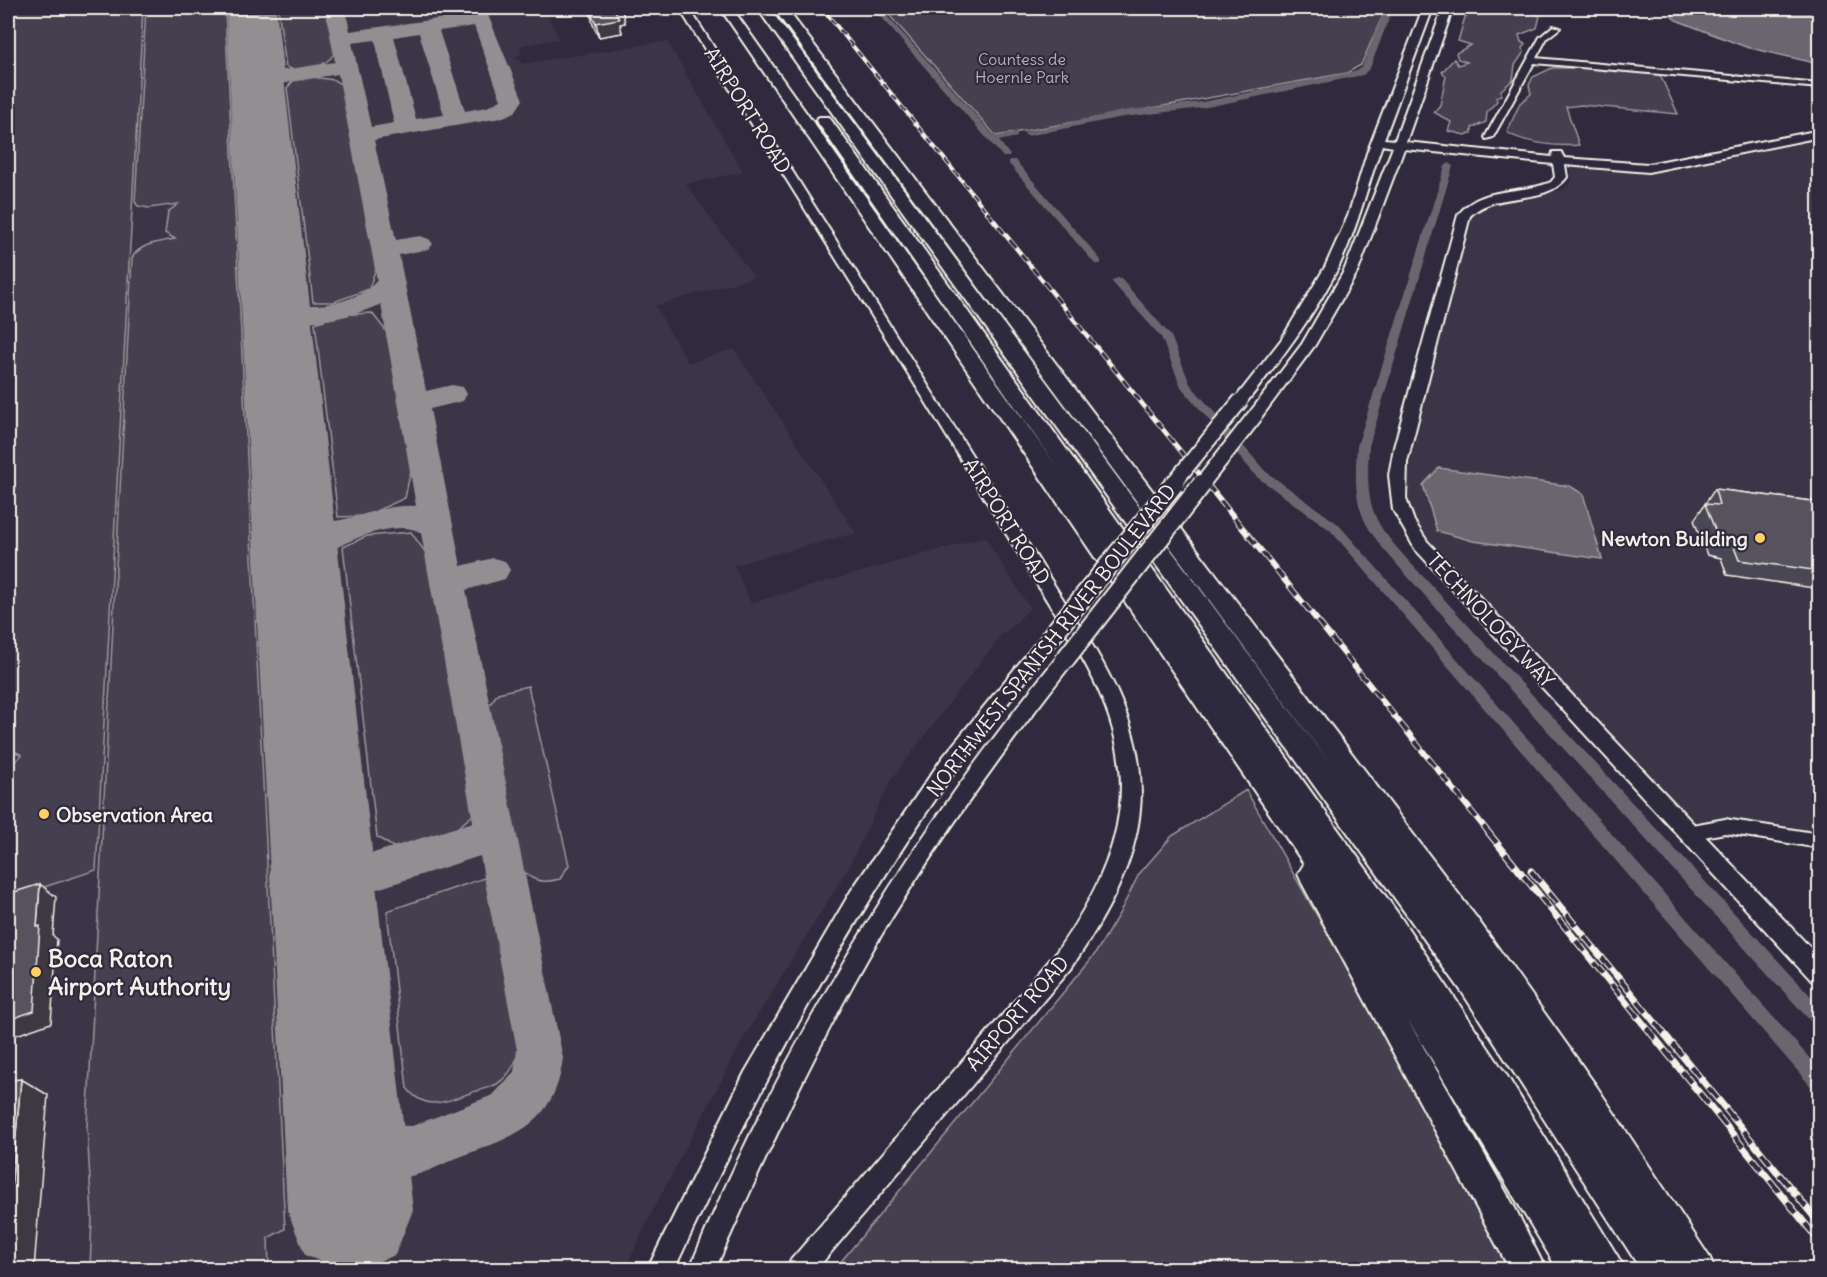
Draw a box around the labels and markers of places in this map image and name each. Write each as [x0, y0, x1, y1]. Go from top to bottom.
place label: Newton Building [1601, 526, 1748, 551]
marker: Newton Building [1753, 531, 1767, 545]
place label: Observation Area [56, 802, 214, 827]
marker: Observation Area [37, 807, 51, 821]
place label: Boca Raton Airport Authority [48, 943, 231, 1001]
marker: Boca Raton Airport Authority [29, 965, 43, 979]

